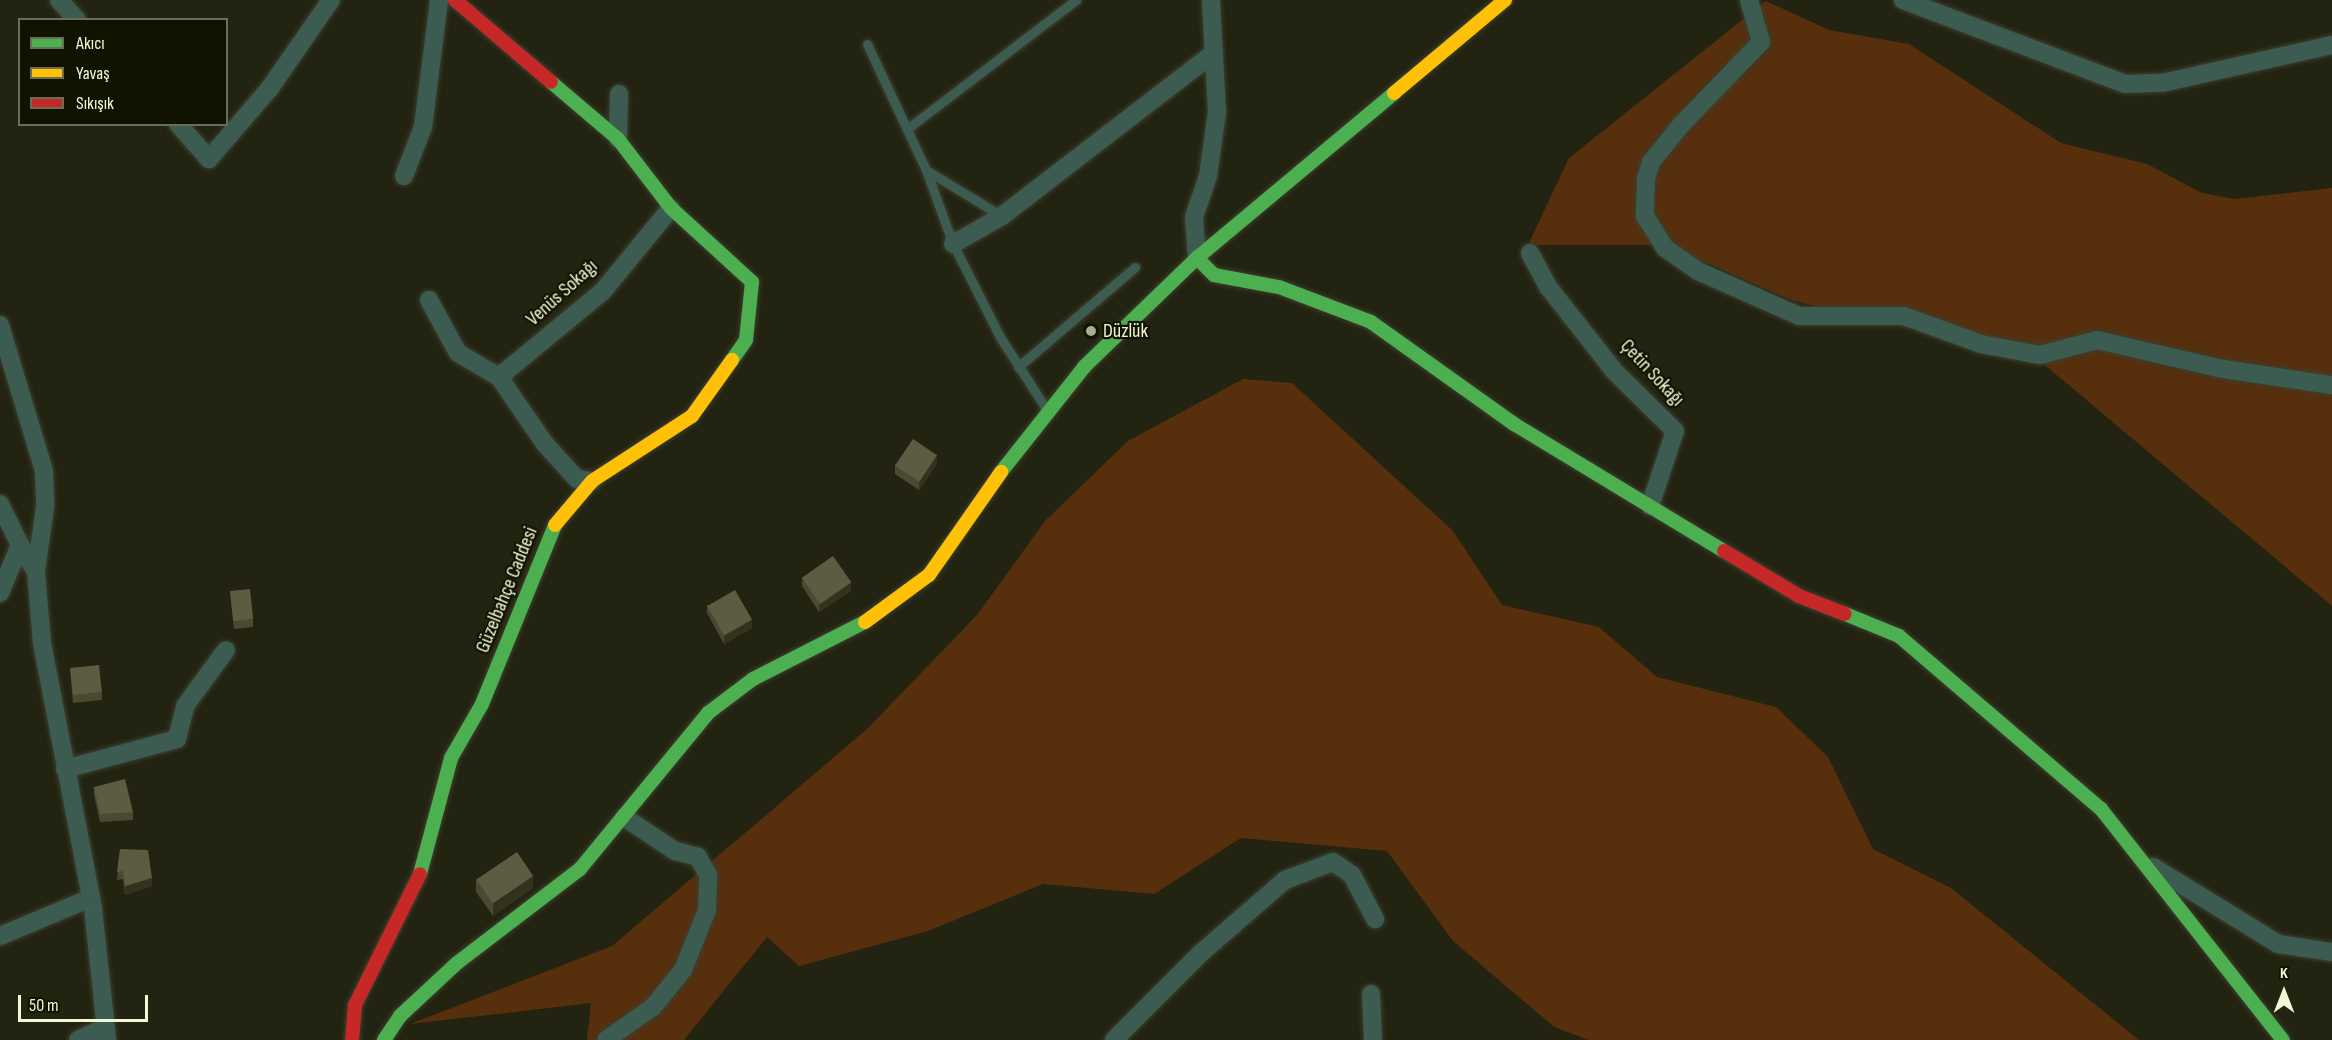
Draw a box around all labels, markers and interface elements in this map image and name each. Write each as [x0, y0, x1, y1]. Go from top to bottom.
legend [18, 18, 228, 126]
text: Akıcı [76, 33, 105, 54]
text: Yavaş [76, 63, 110, 84]
text: Sıkışık [76, 93, 114, 114]
street label: Venüs Sokağı [521, 255, 603, 331]
place label: Düzlük [1103, 319, 1148, 343]
marker: Düzlük [1084, 324, 1098, 338]
street label: Çetin Sokağı [1615, 334, 1689, 412]
street label: Güzelbahçe Caddesi [471, 524, 543, 656]
north arrow [2254, 962, 2314, 1022]
text: K [2280, 964, 2288, 983]
scale bar [21, 983, 152, 1021]
text: 50 m [29, 995, 59, 1016]

